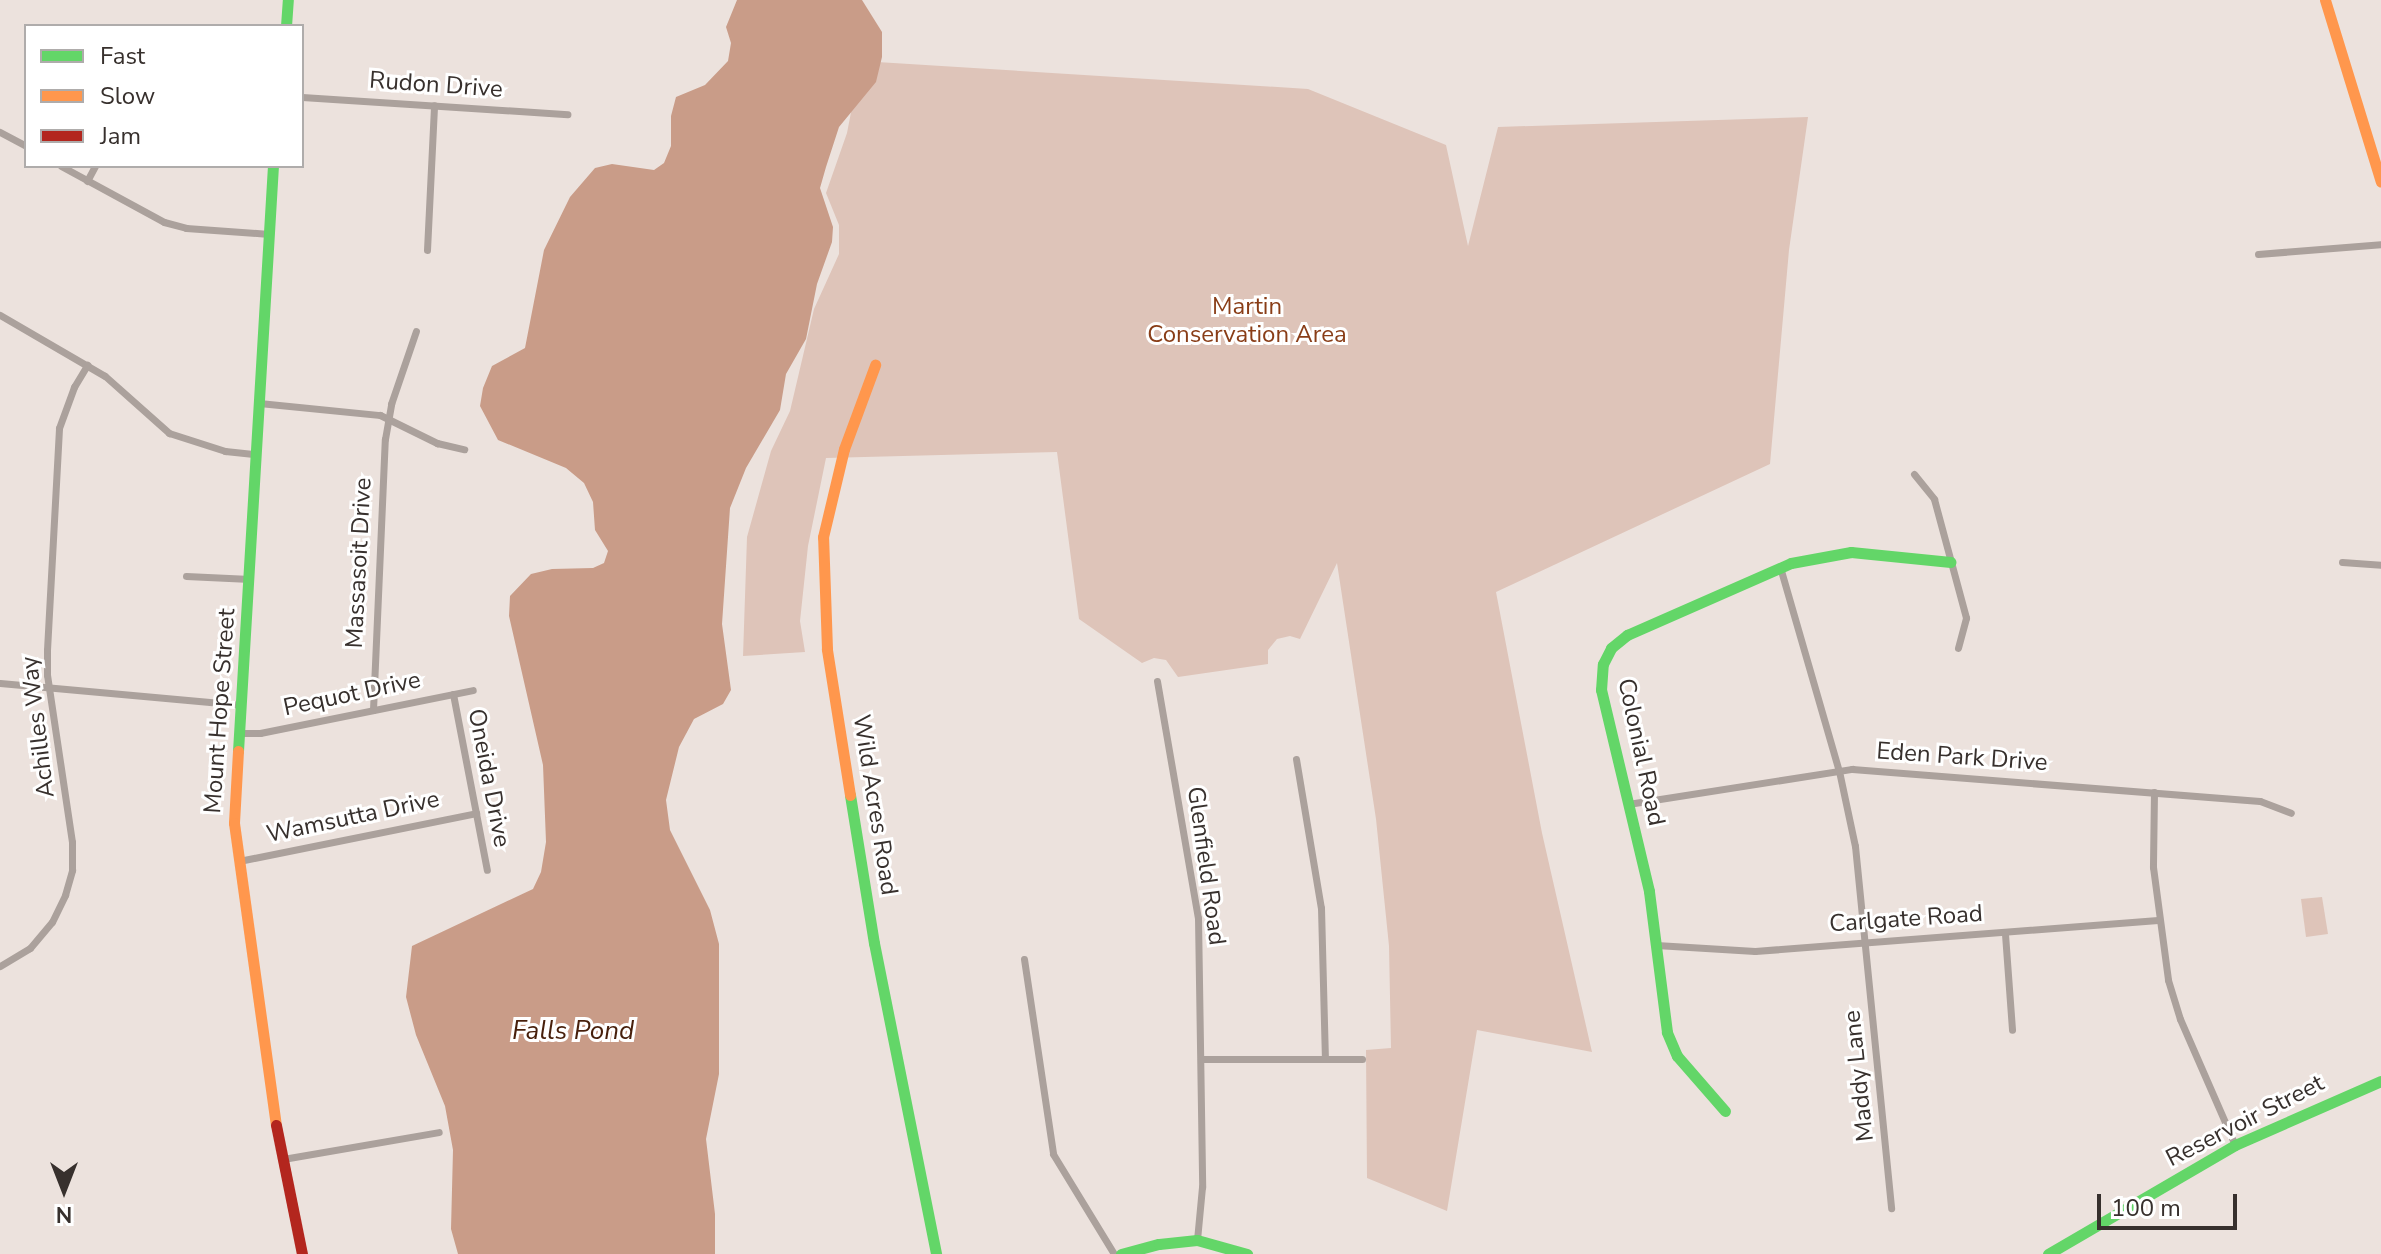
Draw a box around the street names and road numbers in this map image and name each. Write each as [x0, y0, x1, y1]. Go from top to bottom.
street label: Rudon Drive [368, 66, 504, 104]
street label: Massasoit Drive [340, 477, 378, 649]
street label: Mount Hope Street [198, 607, 242, 815]
street label: Achilles Way [15, 655, 61, 799]
street label: Pequot Drive [281, 665, 423, 723]
street label: Colonial Road [1611, 676, 1671, 828]
street label: Oneida Drive [461, 706, 517, 850]
street label: Wild Acres Road [847, 713, 903, 897]
street label: Eden Park Drive [1875, 737, 2049, 777]
street label: Wamsutta Drive [264, 785, 442, 849]
street label: Glenfield Road [1181, 785, 1231, 947]
street label: Carlgate Road [1828, 899, 1984, 939]
street label: Maddy Lane [1838, 1009, 1880, 1143]
street label: Reservoir Street [2161, 1069, 2329, 1173]

